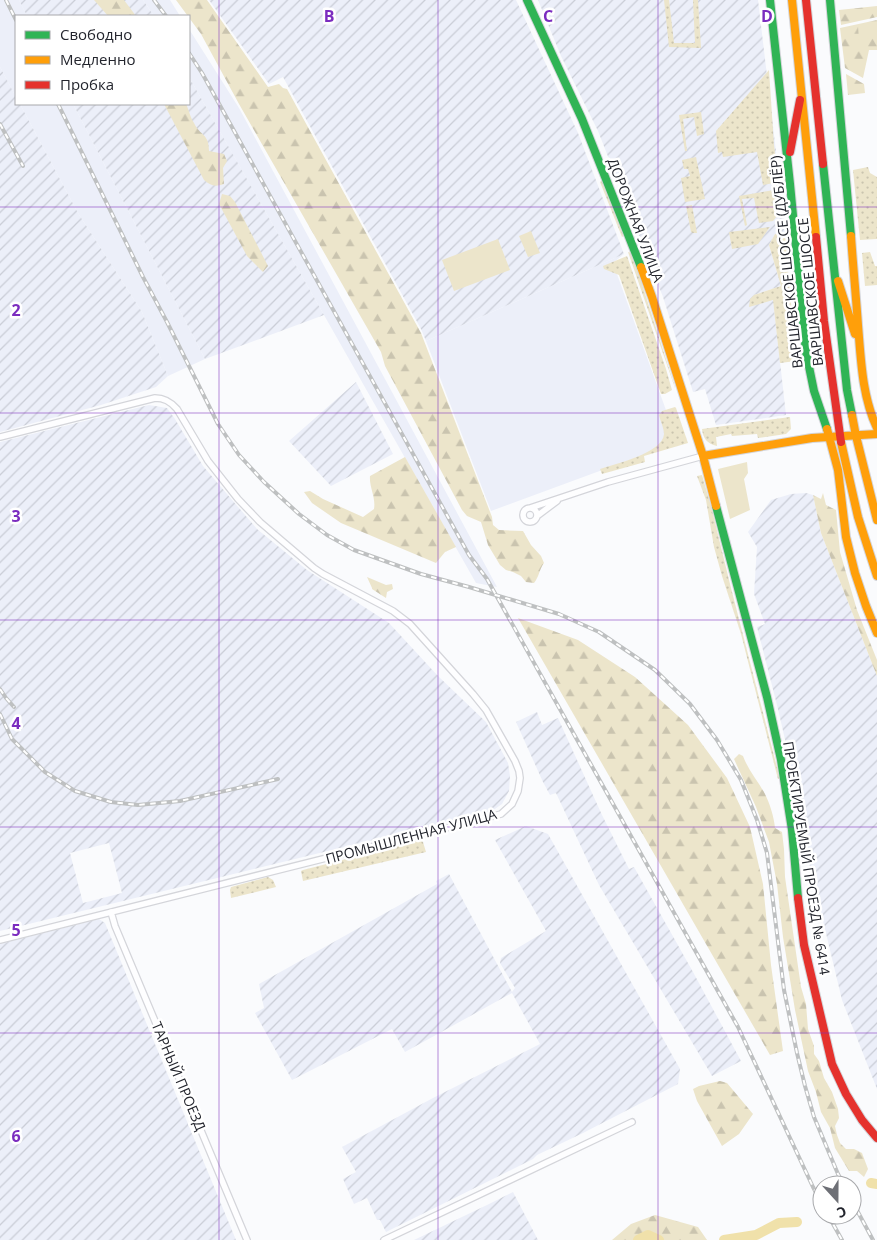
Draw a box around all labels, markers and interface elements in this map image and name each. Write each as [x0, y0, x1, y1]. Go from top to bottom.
text: B [324, 5, 334, 27]
text: C [543, 5, 553, 27]
text: D [761, 5, 773, 27]
legend [15, 15, 190, 105]
text: Свободно [60, 24, 132, 44]
text: Медленно [60, 49, 136, 69]
text: Пробка [60, 74, 114, 94]
street label: ДОРОЖНАЯ УЛИЦА [604, 155, 668, 285]
street label: ВАРШАВСКОЕ ШОССЕ (ДУБЛЁР) [765, 155, 807, 369]
street label: ВАРШАВСКОЕ ШОССЕ [793, 217, 827, 367]
text: 2 [11, 299, 21, 321]
text: 3 [11, 505, 21, 527]
text: 4 [11, 712, 21, 734]
street label: ПРОЕКТИРУЕМЫЙ ПРОЕЗД № 6414 [779, 740, 835, 976]
street label: ПРОМЫШЛЕННАЯ УЛИЦА [323, 804, 499, 868]
text: 5 [11, 919, 21, 941]
street label: ТАРНЫЙ ПРОЕЗД [147, 1019, 211, 1134]
text: 6 [11, 1125, 21, 1147]
north arrow [812, 1175, 862, 1225]
text: С [834, 1202, 849, 1223]

